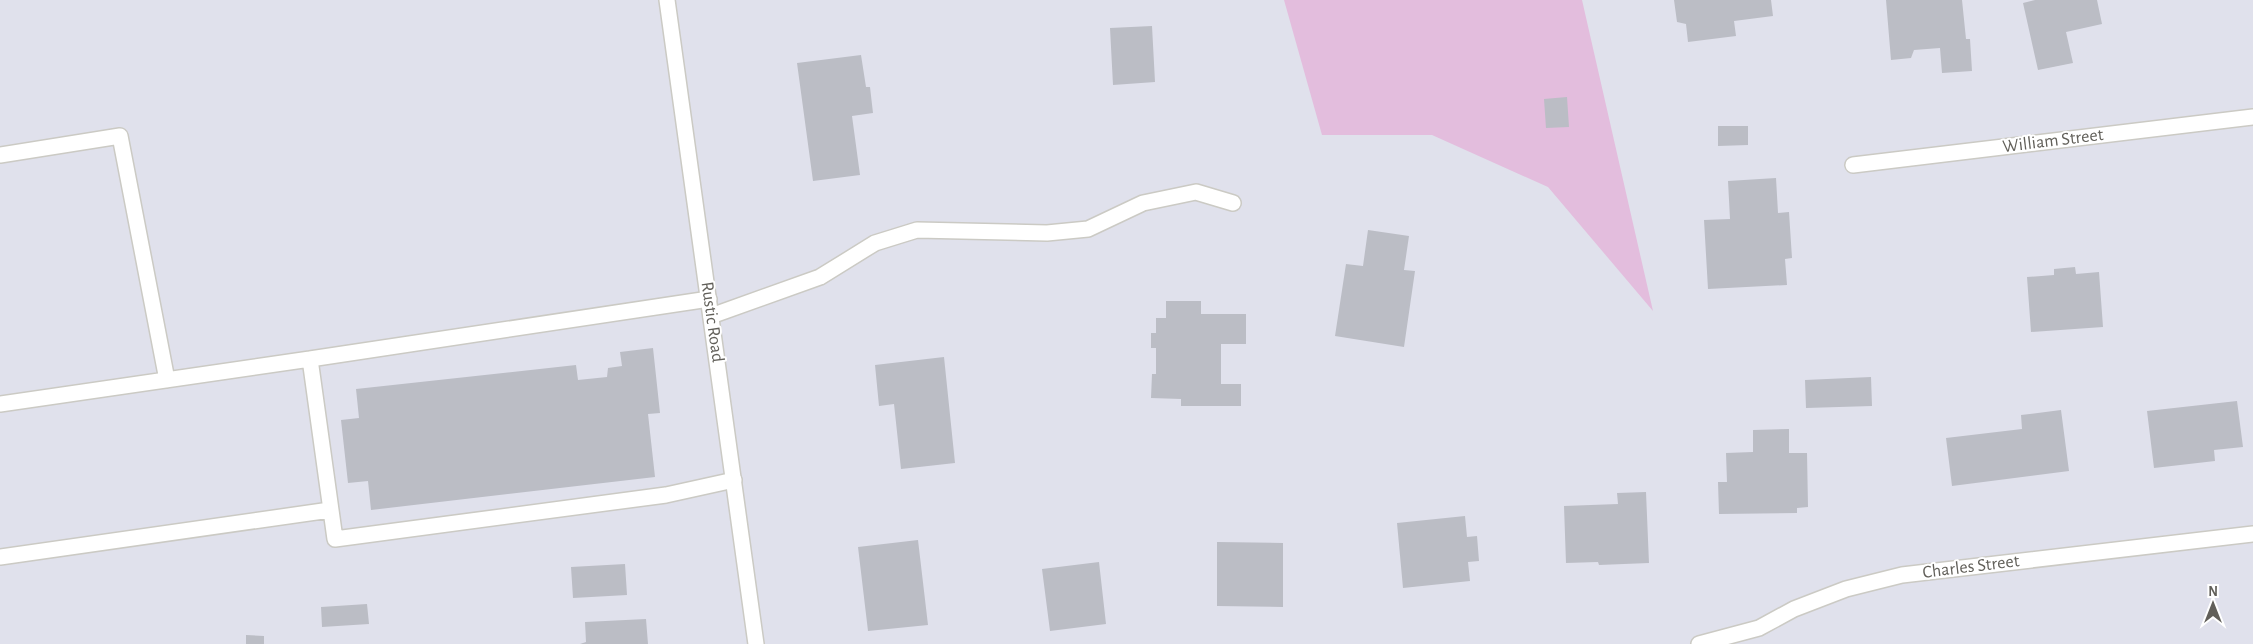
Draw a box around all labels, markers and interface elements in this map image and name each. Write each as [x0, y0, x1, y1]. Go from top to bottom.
street label: William Street [2002, 126, 2105, 156]
street label: Rustic Road [697, 281, 727, 363]
street label: Charles Street [1922, 552, 2021, 582]
north arrow [2188, 579, 2238, 629]
text: N [2208, 585, 2218, 599]

